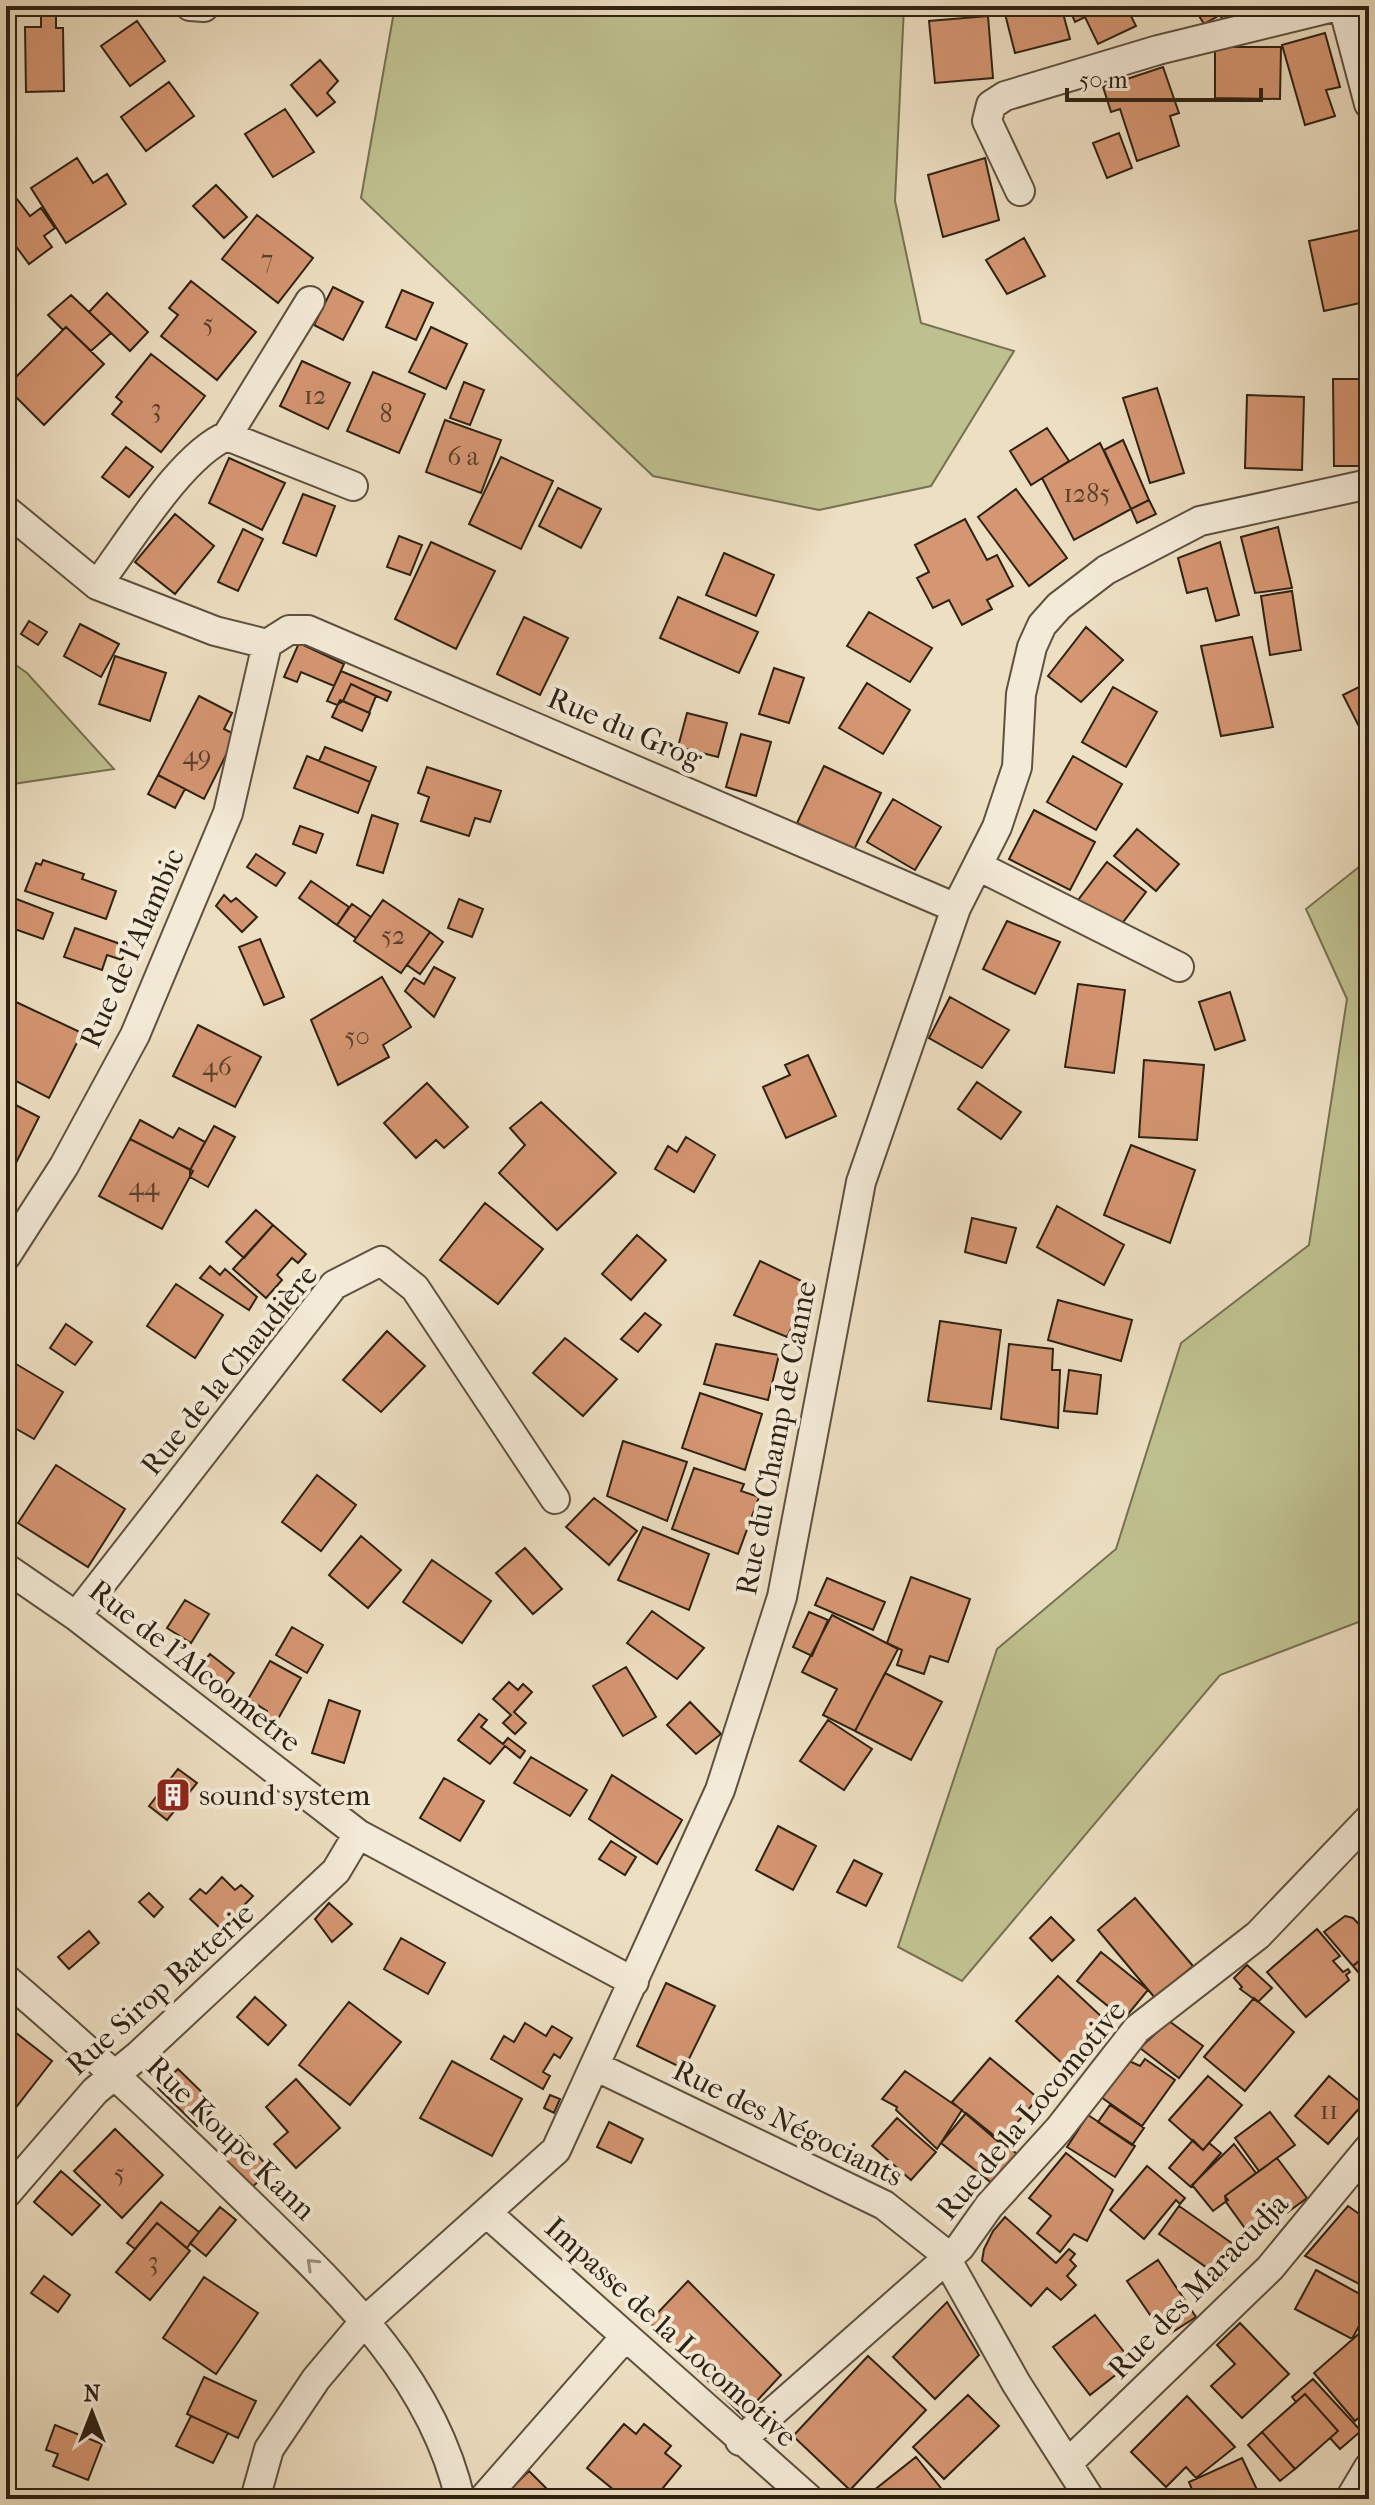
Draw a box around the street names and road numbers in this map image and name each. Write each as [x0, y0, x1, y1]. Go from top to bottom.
street label: Rue du Grog [542, 680, 708, 777]
street label: Rue de l'Alambic [73, 843, 192, 1053]
street label: Rue de la Chaudière [134, 1258, 325, 1483]
street label: Rue du Champ de Canne [729, 1278, 824, 1598]
street label: Rue de l'Alcoometre [82, 1573, 308, 1760]
street label: Rue Sirop Batterie [59, 1896, 261, 2083]
street label: Rue de la Locomotive [929, 1993, 1133, 2227]
street label: Rue Koupe Kann [139, 2049, 323, 2228]
street label: Rue des Négociants [667, 2053, 908, 2194]
street label: Rue des Maracudja [1101, 2186, 1296, 2386]
street label: Impasse de la Locomotive [538, 2210, 804, 2455]

